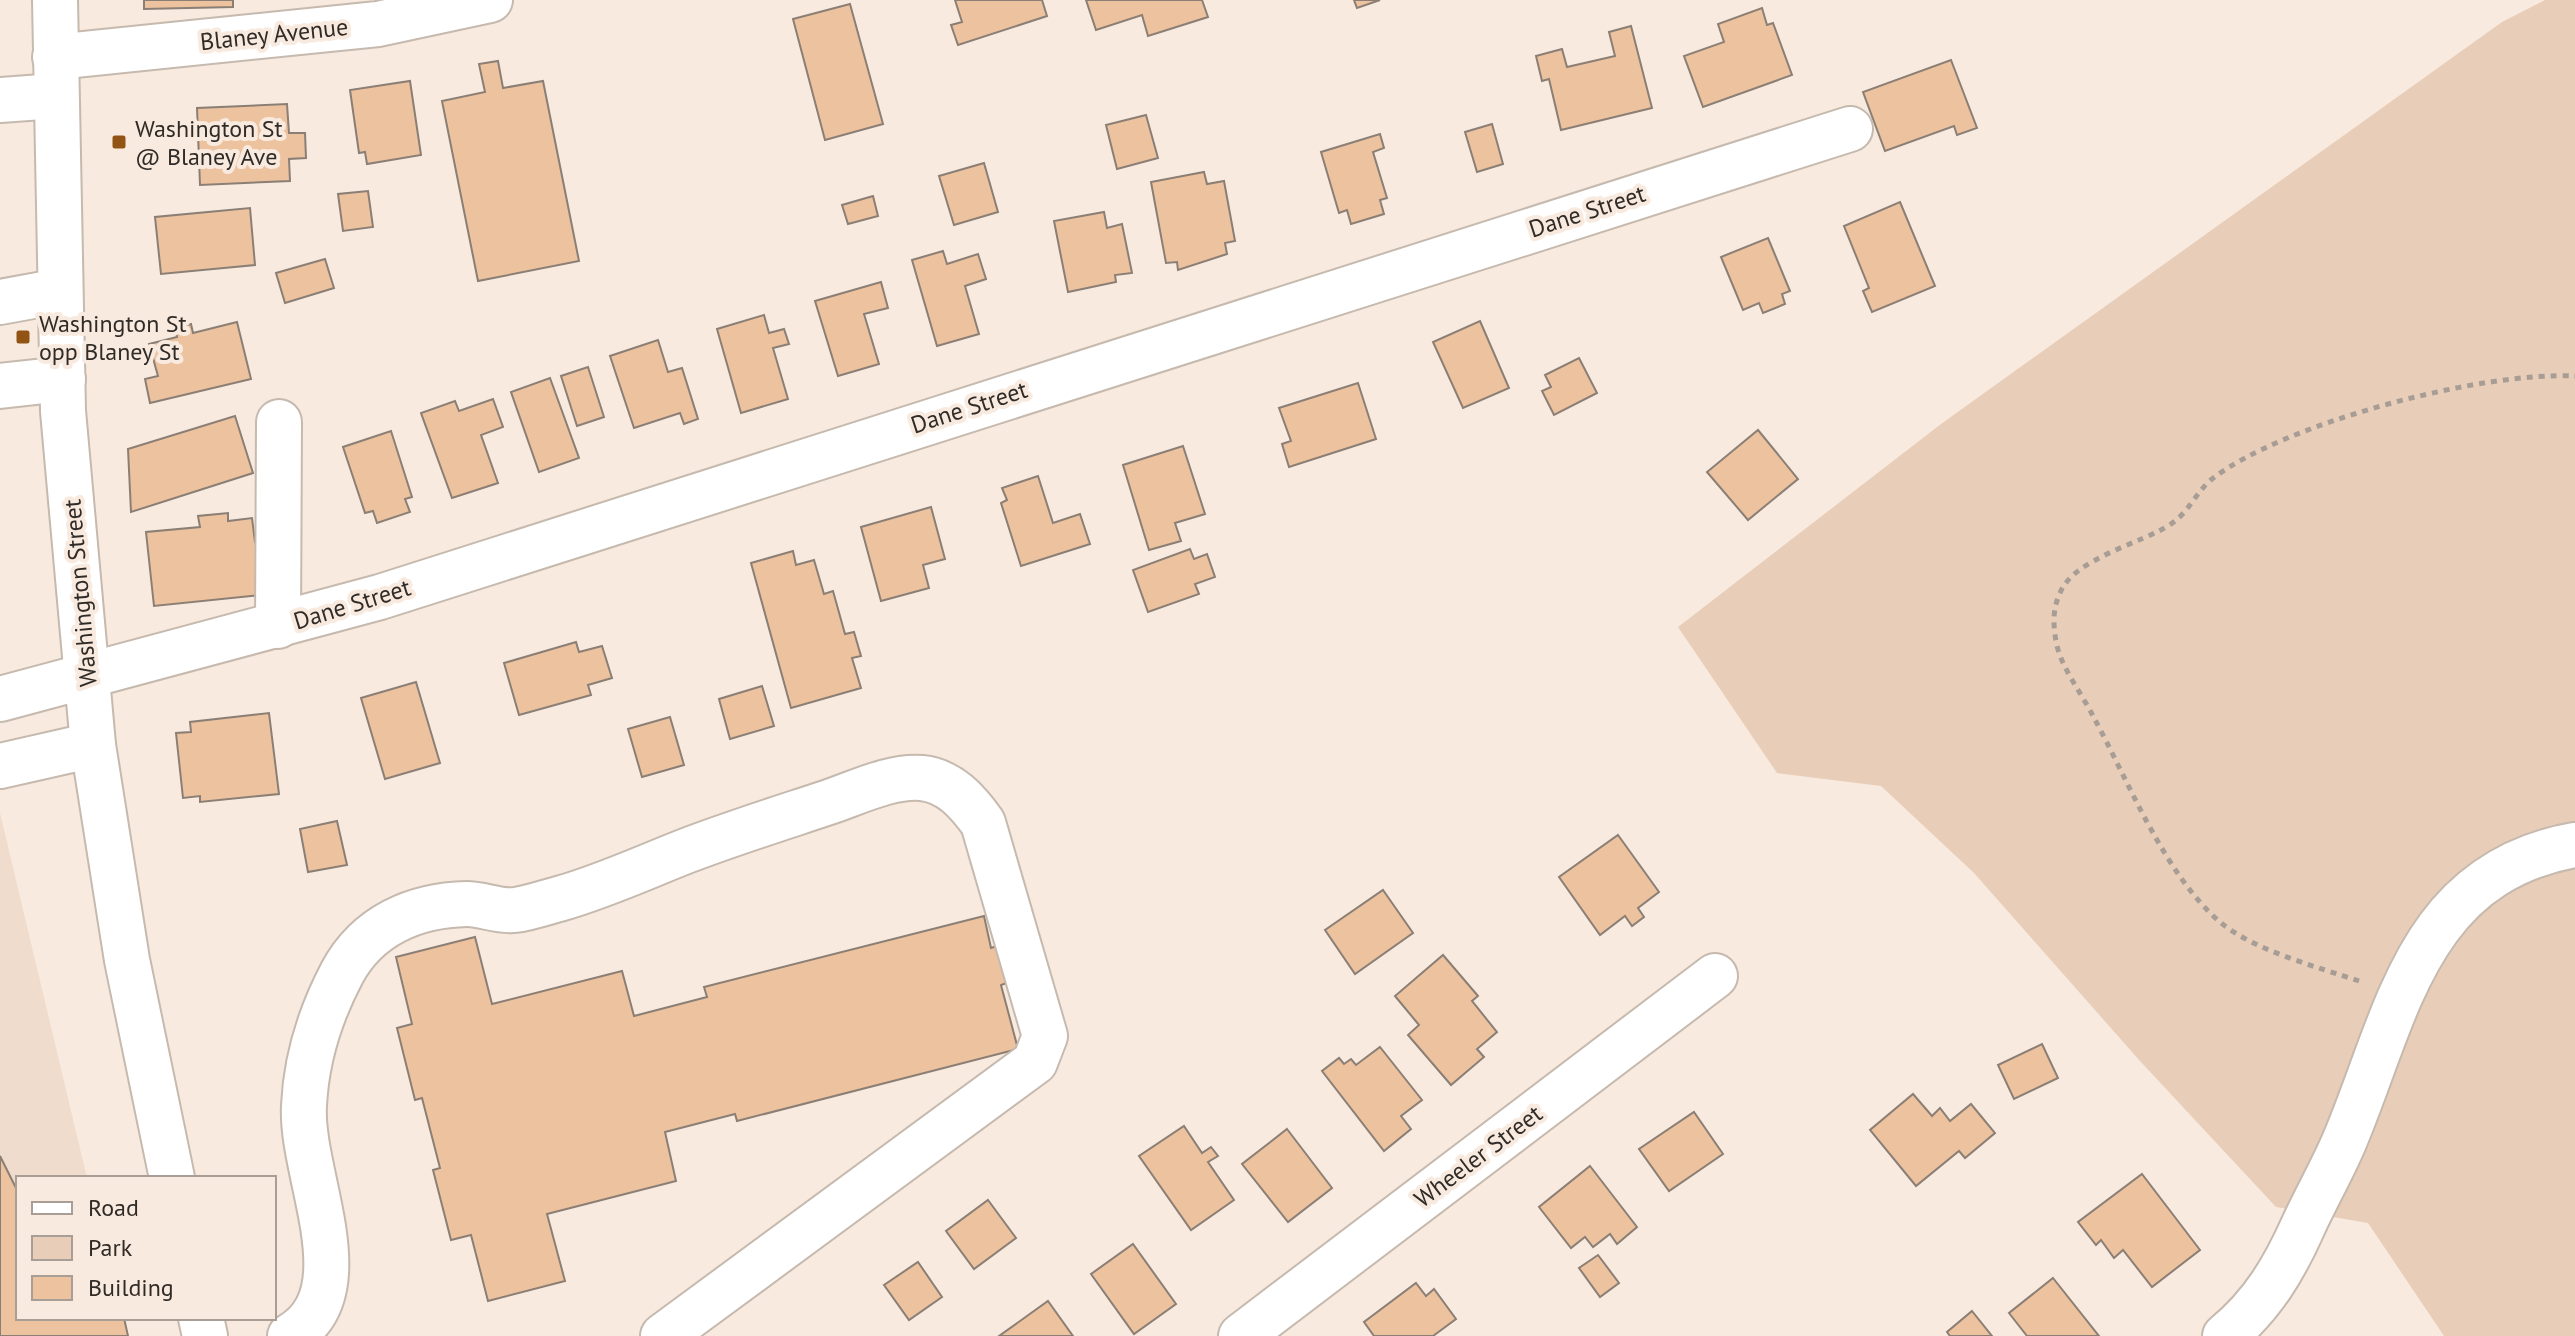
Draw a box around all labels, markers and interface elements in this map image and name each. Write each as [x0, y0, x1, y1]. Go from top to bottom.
street label: Blaney Avenue [198, 11, 350, 57]
place label: Washington St @ Blaney Ave [135, 113, 283, 172]
marker: Washington St @ Blaney Ave [110, 133, 128, 151]
street label: Dane Street [1525, 178, 1649, 244]
place label: Washington St opp Blaney St [39, 308, 187, 367]
marker: Washington St opp Blaney St [14, 328, 32, 346]
street label: Dane Street [907, 374, 1031, 440]
street label: Washington Street [56, 498, 104, 688]
street label: Dane Street [290, 572, 414, 636]
street label: Wheeler Street [1408, 1098, 1548, 1214]
legend [16, 1176, 276, 1320]
text: Road [88, 1192, 139, 1223]
text: Park [88, 1232, 133, 1263]
text: Building [88, 1272, 174, 1303]

